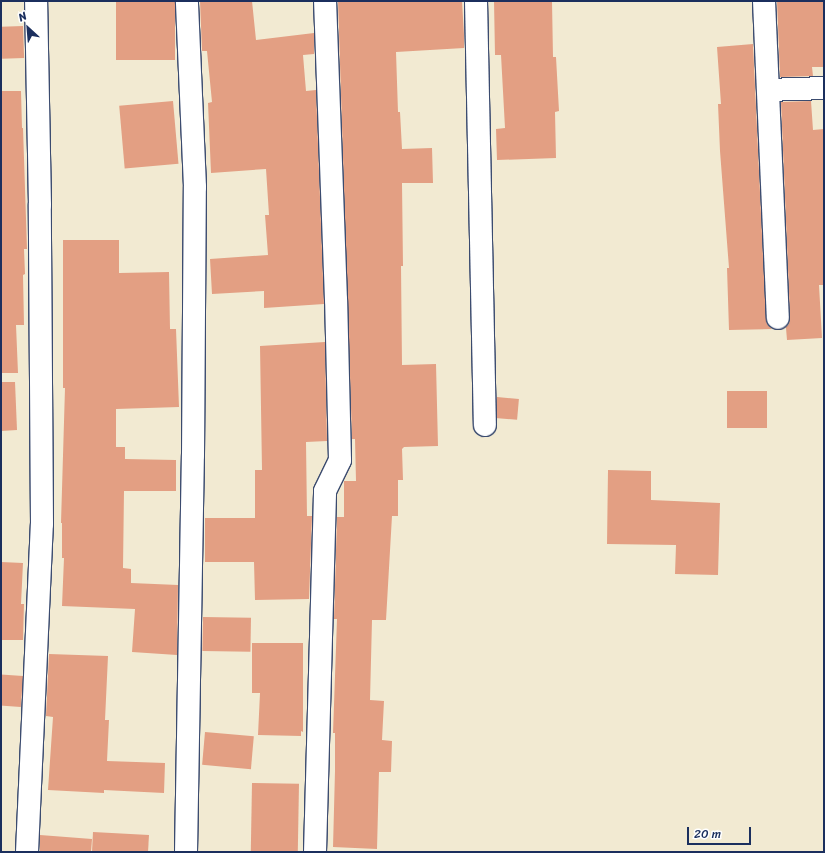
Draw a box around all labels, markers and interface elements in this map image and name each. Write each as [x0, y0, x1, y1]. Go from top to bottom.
text: N [15, 7, 30, 27]
north arrow [8, 8, 48, 48]
scale bar [689, 819, 753, 845]
text: 20 m [694, 823, 721, 845]

